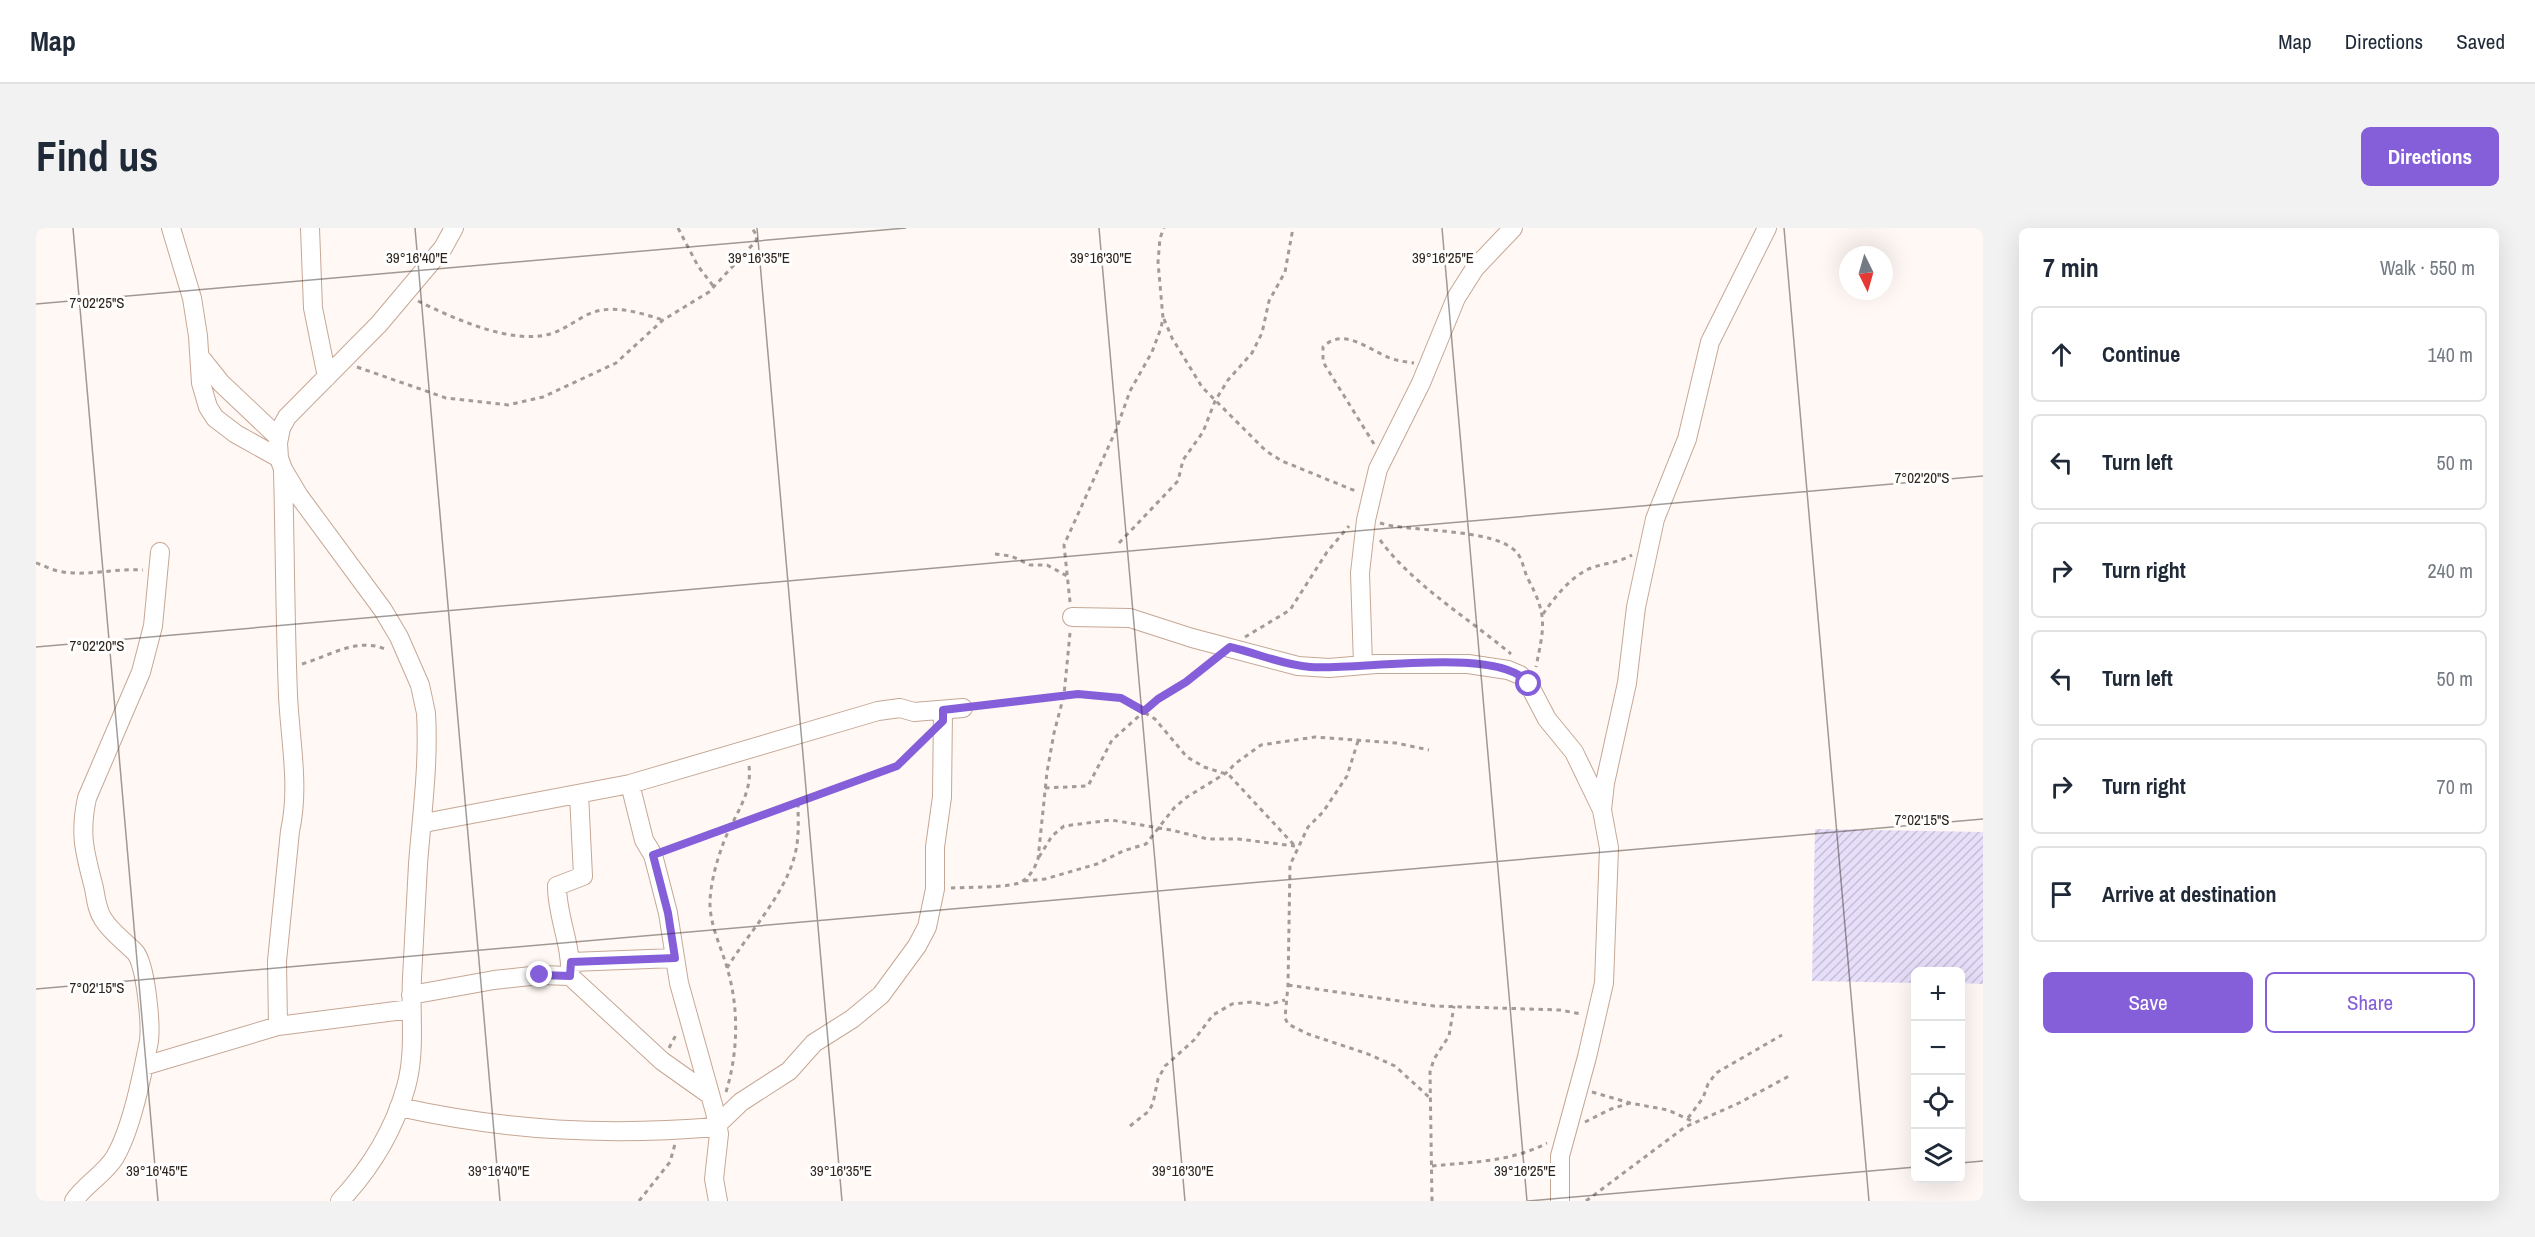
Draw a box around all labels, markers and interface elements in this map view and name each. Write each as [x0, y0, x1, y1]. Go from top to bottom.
text: Map [30, 22, 76, 60]
text: Map [2278, 27, 2312, 56]
text: Directions [2345, 27, 2423, 56]
text: Saved [2456, 27, 2505, 56]
button: Directions [2361, 127, 2499, 186]
text: Find us [36, 128, 158, 184]
north arrow [1839, 246, 1893, 300]
text: 39°16'40"E [386, 247, 448, 268]
text: 39°16'35"E [728, 247, 790, 268]
text: 39°16'30"E [1070, 247, 1132, 268]
text: 39°16'25"E [1412, 247, 1474, 268]
text: 7 min [2043, 250, 2099, 285]
text: Walk · 550 m [2380, 254, 2475, 281]
text: 7°02'25"S [69, 292, 125, 313]
icon: ahead [2045, 338, 2078, 371]
text: Continue [2102, 339, 2180, 369]
text: 140 m [2427, 341, 2473, 368]
icon: left [2045, 446, 2078, 479]
text: Turn left [2102, 447, 2173, 477]
text: 50 m [2437, 449, 2473, 476]
text: 7°02'20"S [1894, 467, 1950, 488]
icon: right [2045, 554, 2078, 587]
text: Turn right [2102, 555, 2186, 585]
text: 240 m [2427, 557, 2473, 584]
text: 7°02'20"S [69, 635, 125, 656]
icon: left [2045, 662, 2078, 695]
text: Turn left [2102, 663, 2173, 693]
text: 50 m [2437, 665, 2473, 692]
route start [1515, 670, 1541, 696]
icon: right [2045, 770, 2078, 803]
text: Turn right [2102, 771, 2186, 801]
text: 70 m [2437, 773, 2473, 800]
text: 7°02'15"S [1894, 809, 1950, 830]
icon: arrive [2045, 878, 2078, 911]
text: Arrive at destination [2102, 879, 2276, 909]
route end [526, 961, 552, 987]
map controls [1911, 967, 1965, 1183]
button: + [1911, 967, 1965, 1021]
button: Save [2043, 972, 2253, 1033]
button: Share [2265, 972, 2475, 1033]
text: 7°02'15"S [69, 977, 125, 998]
button: − [1911, 1021, 1965, 1075]
button: locate [1911, 1075, 1965, 1129]
button: layers [1911, 1129, 1965, 1183]
text: 39°16'45"E [126, 1160, 188, 1181]
text: 39°16'40"E [468, 1160, 530, 1181]
text: 39°16'35"E [810, 1160, 872, 1181]
text: 39°16'30"E [1152, 1160, 1214, 1181]
text: 39°16'25"E [1494, 1160, 1556, 1181]

